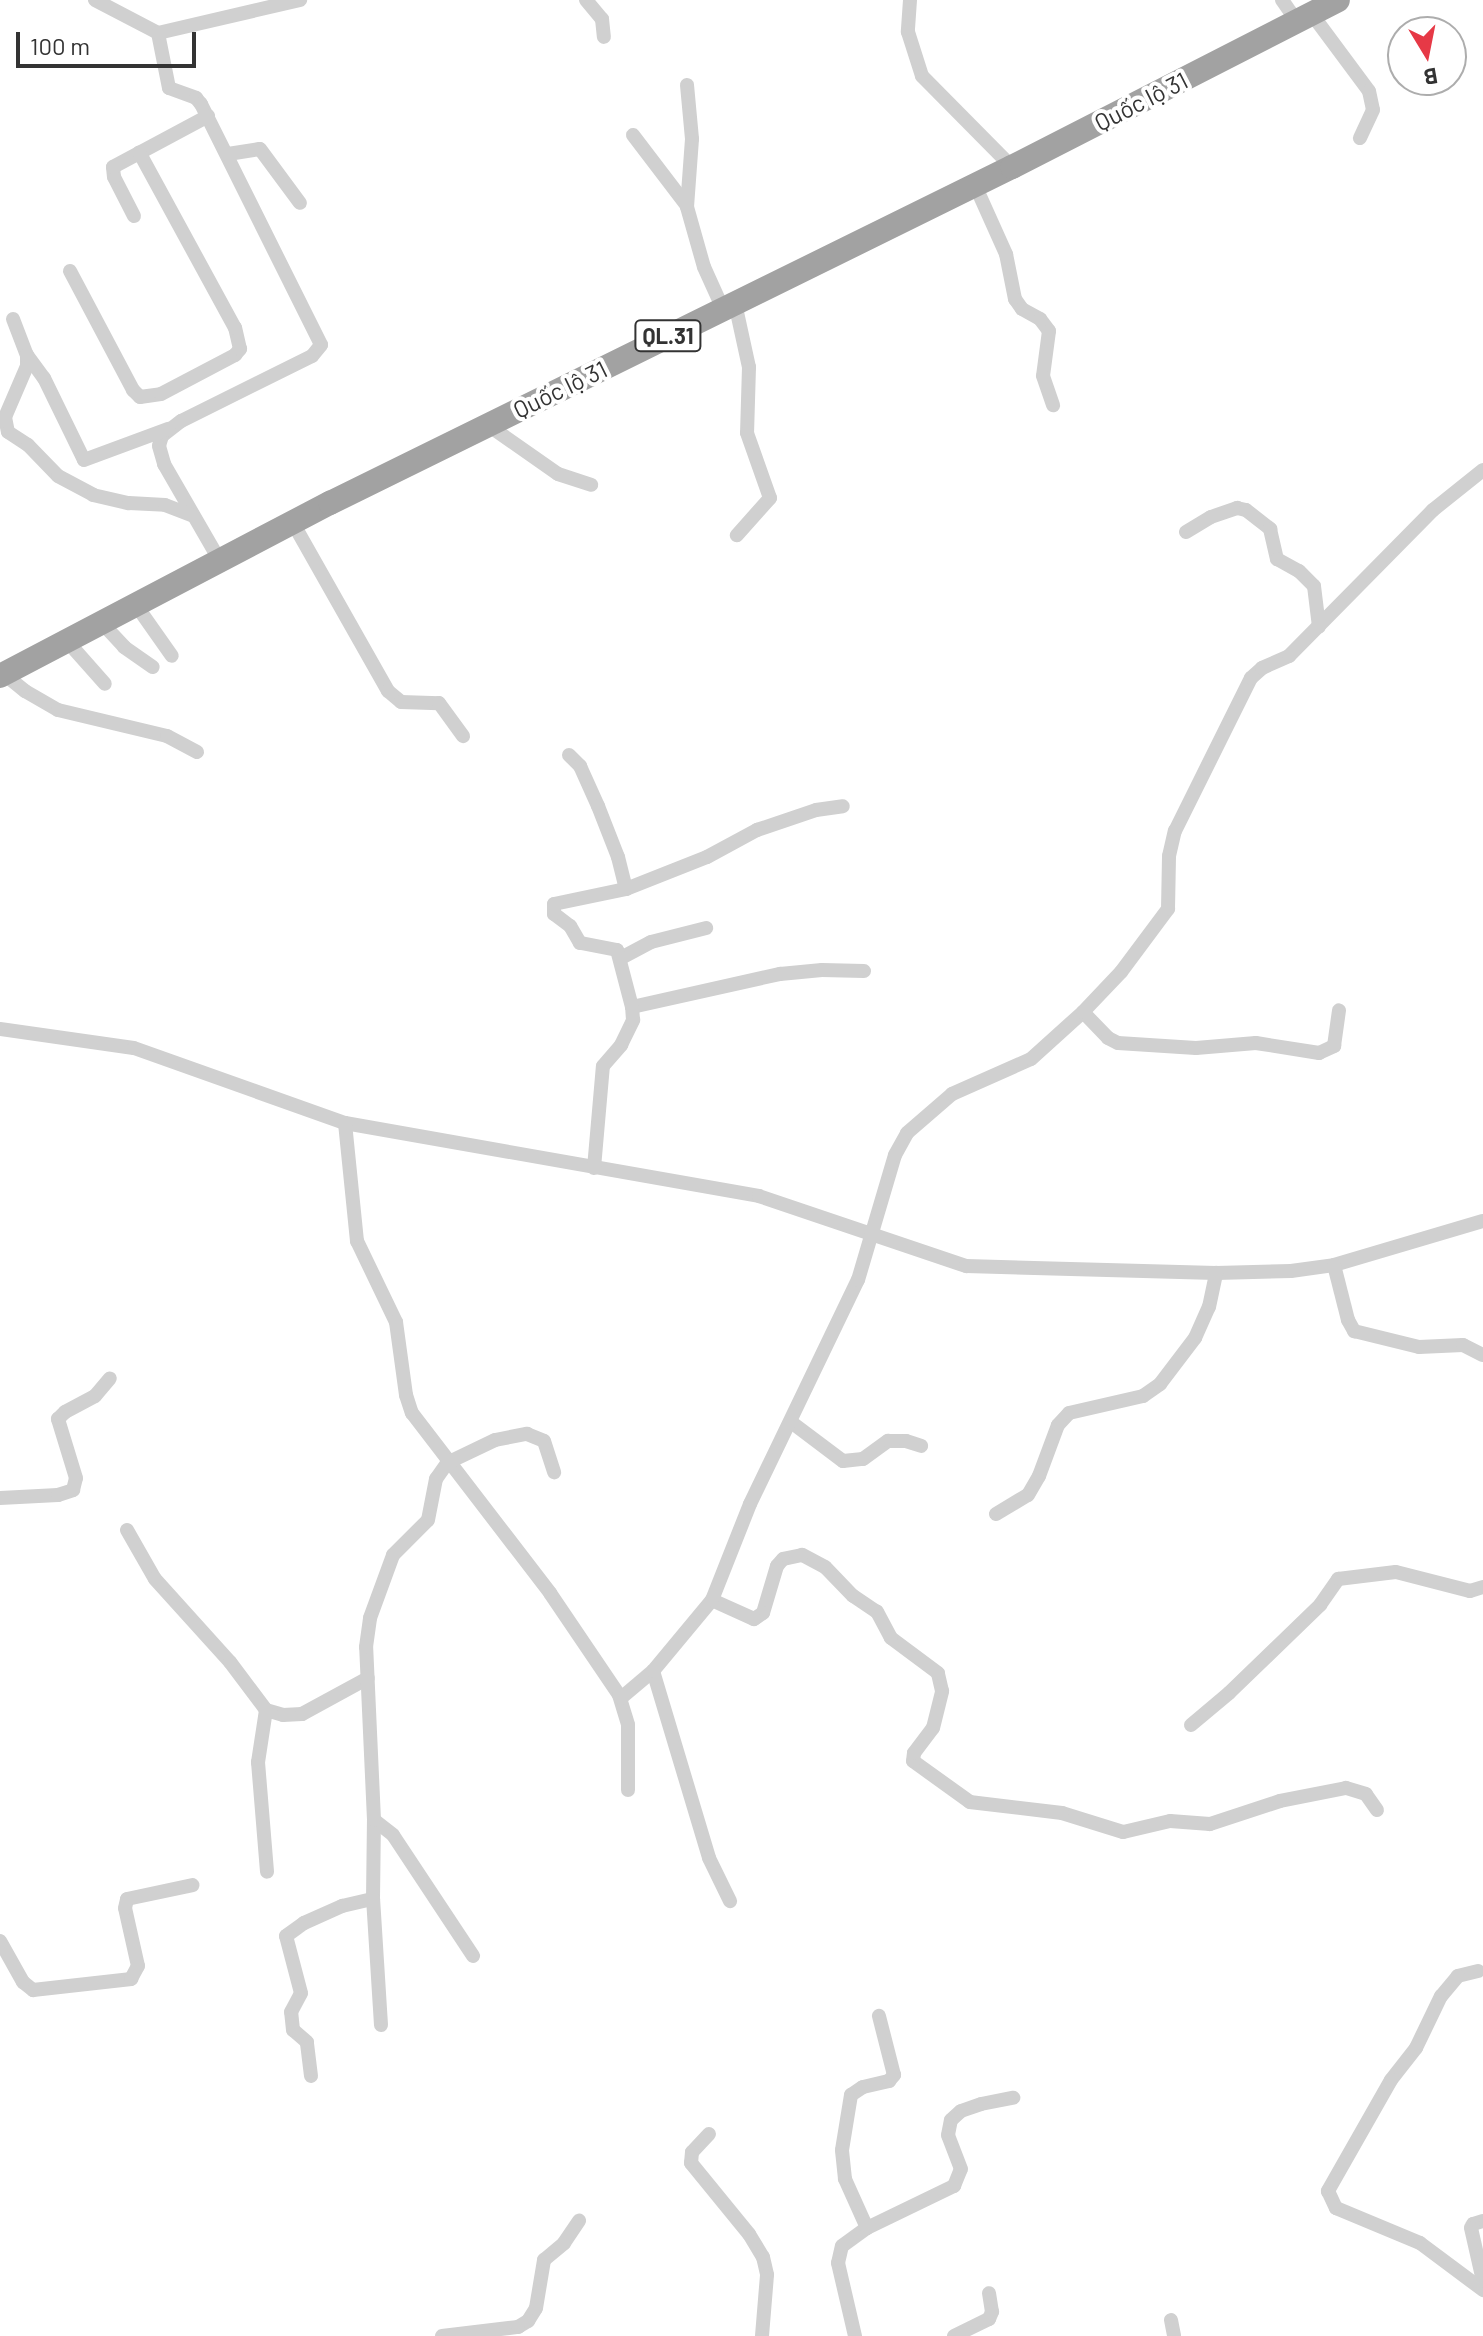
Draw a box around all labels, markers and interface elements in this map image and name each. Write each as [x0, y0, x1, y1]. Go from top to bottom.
scale bar [20, 16, 200, 66]
north arrow [1387, 16, 1467, 96]
text: 100 m [30, 31, 90, 60]
text: B [1422, 64, 1440, 92]
street label: Quốc lộ 31 [1090, 65, 1192, 137]
road number: QL.31 [634, 318, 702, 354]
street label: Quốc lộ 31 [508, 354, 612, 424]

